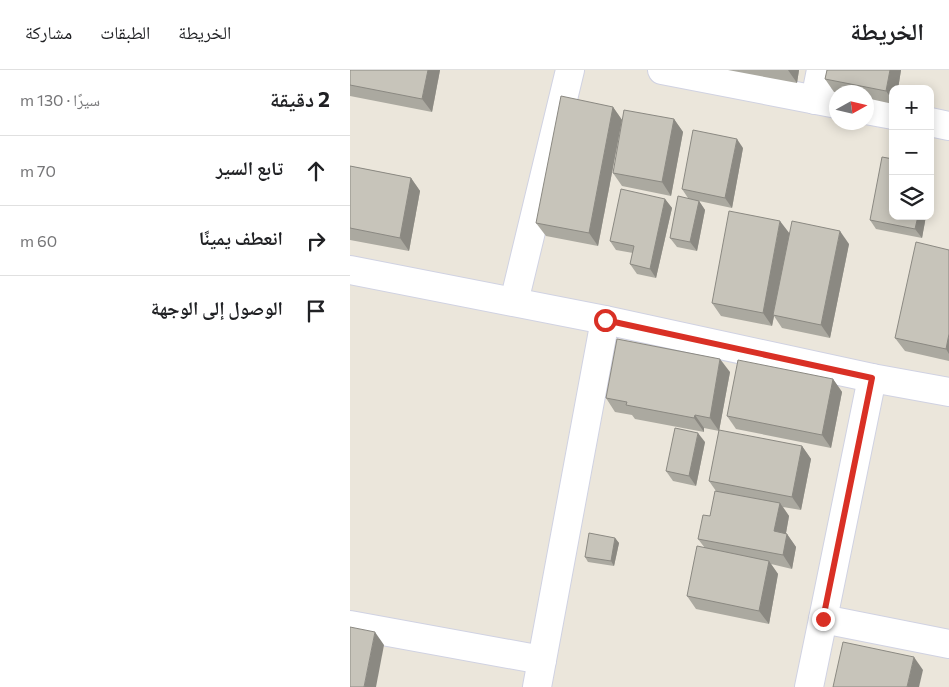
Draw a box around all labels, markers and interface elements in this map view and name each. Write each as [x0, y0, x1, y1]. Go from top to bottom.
text: الخريطة [850, 16, 924, 45]
text: مشاركة [25, 21, 72, 43]
text: الطبقات [100, 21, 150, 43]
text: الخريطة [178, 21, 231, 43]
north arrow [829, 85, 874, 130]
map controls [889, 85, 934, 220]
button: + [889, 85, 934, 130]
text: 2 دقيقة [270, 86, 330, 111]
text: سيرًا · 130 m [20, 90, 100, 109]
button: − [889, 130, 934, 175]
text: تابع السير [216, 156, 283, 179]
icon: ahead [302, 157, 330, 185]
text: 70 m [20, 161, 56, 180]
button: layers [889, 175, 934, 220]
text: انعطف يمينًا [199, 226, 283, 249]
icon: right [302, 227, 330, 255]
text: 60 m [20, 231, 57, 250]
text: الوصول إلى الوجهة [151, 296, 283, 319]
icon: arrive [302, 297, 330, 325]
route start [594, 309, 617, 332]
route end [812, 608, 835, 631]

